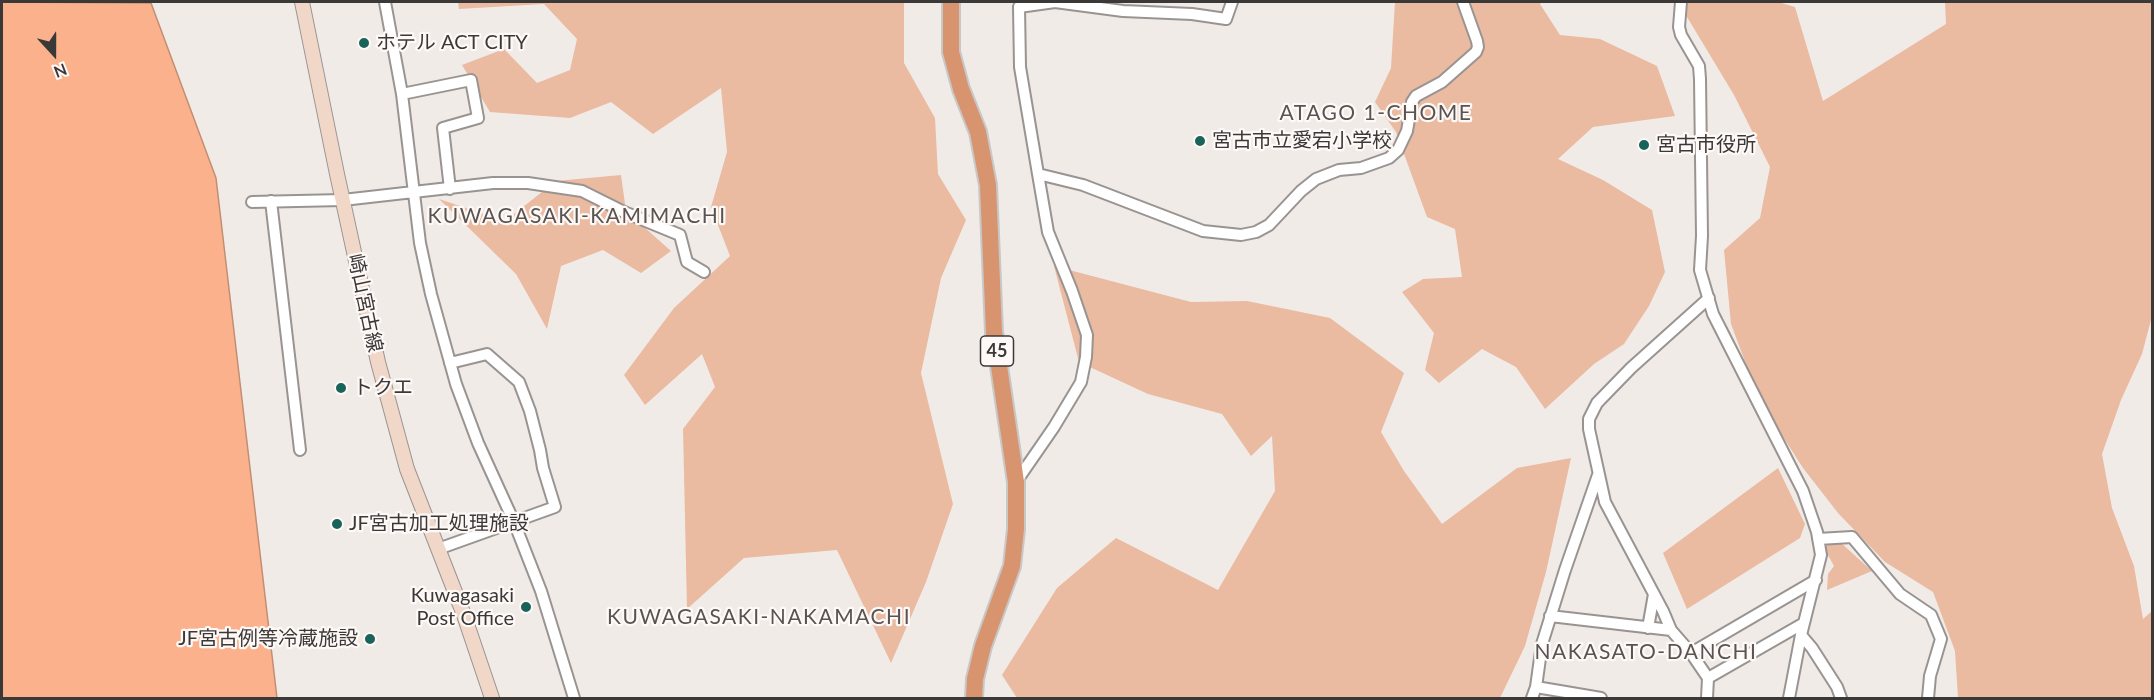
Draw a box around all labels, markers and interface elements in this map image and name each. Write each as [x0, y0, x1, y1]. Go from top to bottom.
north arrow [24, 24, 84, 84]
place label: ホテル ACT CITY [376, 31, 528, 55]
marker: ホテル ACT CITY [357, 36, 371, 50]
text: N [51, 60, 70, 82]
district label: ATAGO 1-CHOME [1279, 100, 1473, 126]
place label: 宮古市立愛宕小学校 [1212, 129, 1392, 153]
place label: 宮古市役所 [1656, 133, 1756, 157]
marker: 宮古市立愛宕小学校 [1193, 134, 1207, 148]
marker: 宮古市役所 [1637, 138, 1651, 152]
district label: KUWAGASAKI-KAMIMACHI [427, 203, 727, 229]
street label: 崎山宮古線 [343, 252, 387, 354]
road number: 45 [980, 336, 1014, 366]
place label: トクエ [353, 376, 413, 400]
marker: トクエ [334, 381, 348, 395]
place label: JF宮古加工処理施設 [349, 512, 529, 536]
marker: JF宮古加工処理施設 [330, 517, 344, 531]
place label: Kuwagasaki Post Office [411, 584, 514, 631]
marker: Kuwagasaki Post Office [519, 600, 533, 614]
district label: KUWAGASAKI-NAKAMACHI [607, 604, 911, 630]
place label: JF宮古例等冷蔵施設 [178, 627, 358, 651]
marker: JF宮古例等冷蔵施設 [363, 632, 377, 646]
district label: NAKASATO-DANCHI [1535, 639, 1757, 665]

